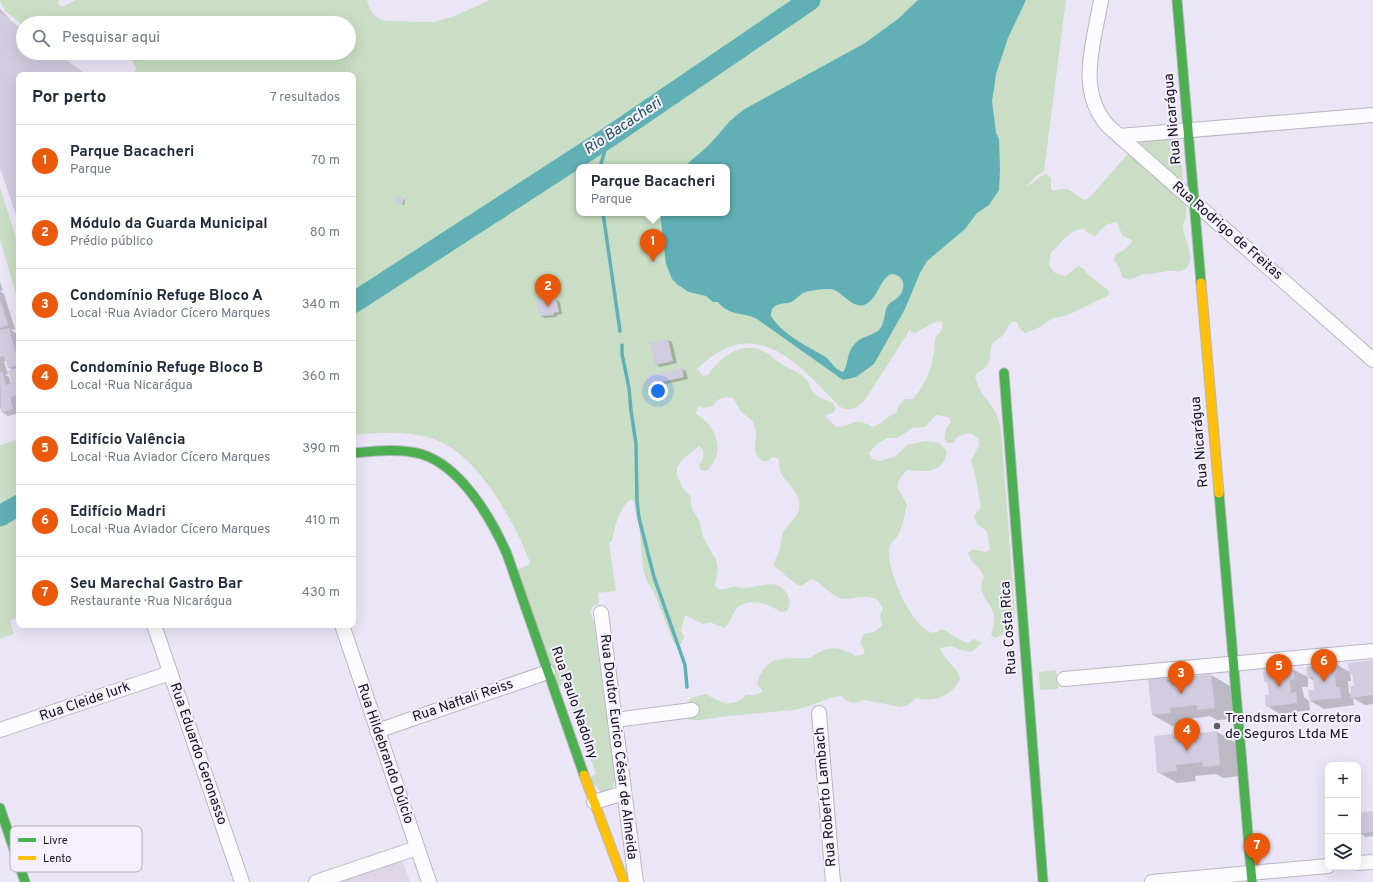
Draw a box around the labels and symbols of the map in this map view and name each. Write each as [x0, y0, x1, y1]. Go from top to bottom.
street label: Rua Nicarágua [1161, 73, 1185, 165]
water label: Rio Bacacheri [581, 93, 666, 160]
street label: Rua Rodrigo de Freitas [1168, 178, 1286, 284]
pin: 1 [640, 229, 666, 262]
pin: 2 [535, 274, 561, 307]
your location [648, 381, 668, 401]
street label: Rua Nicarágua [1188, 396, 1212, 488]
street label: Rua Costa Rica [997, 581, 1021, 675]
street label: Rua Doutor Eurico César de Almeida [596, 633, 640, 861]
street label: Rua Paulo Nadolny [547, 644, 601, 762]
pin: 6 [1311, 649, 1337, 682]
pin: 5 [1266, 654, 1292, 687]
pin: 3 [1168, 661, 1194, 694]
street label: Rua Naftali Reiss [410, 676, 516, 726]
street label: Rua Cleide Iurk [37, 678, 133, 726]
street label: Rua Eduardo Geronasso [166, 681, 230, 828]
street label: Rua Hildebrando Dúlcio [353, 682, 417, 827]
place label: Trendsmart Corretora de Seguros Ltda ME [1225, 710, 1361, 743]
pin: 4 [1174, 718, 1200, 751]
marker: Trendsmart Corretora de Seguros Ltda ME [1212, 721, 1222, 731]
street label: Rua Roberto Lambach [811, 727, 841, 867]
legend [10, 826, 142, 872]
pin: 7 [1244, 833, 1270, 866]
text: Livre [43, 834, 68, 848]
text: Lento [43, 852, 71, 866]

